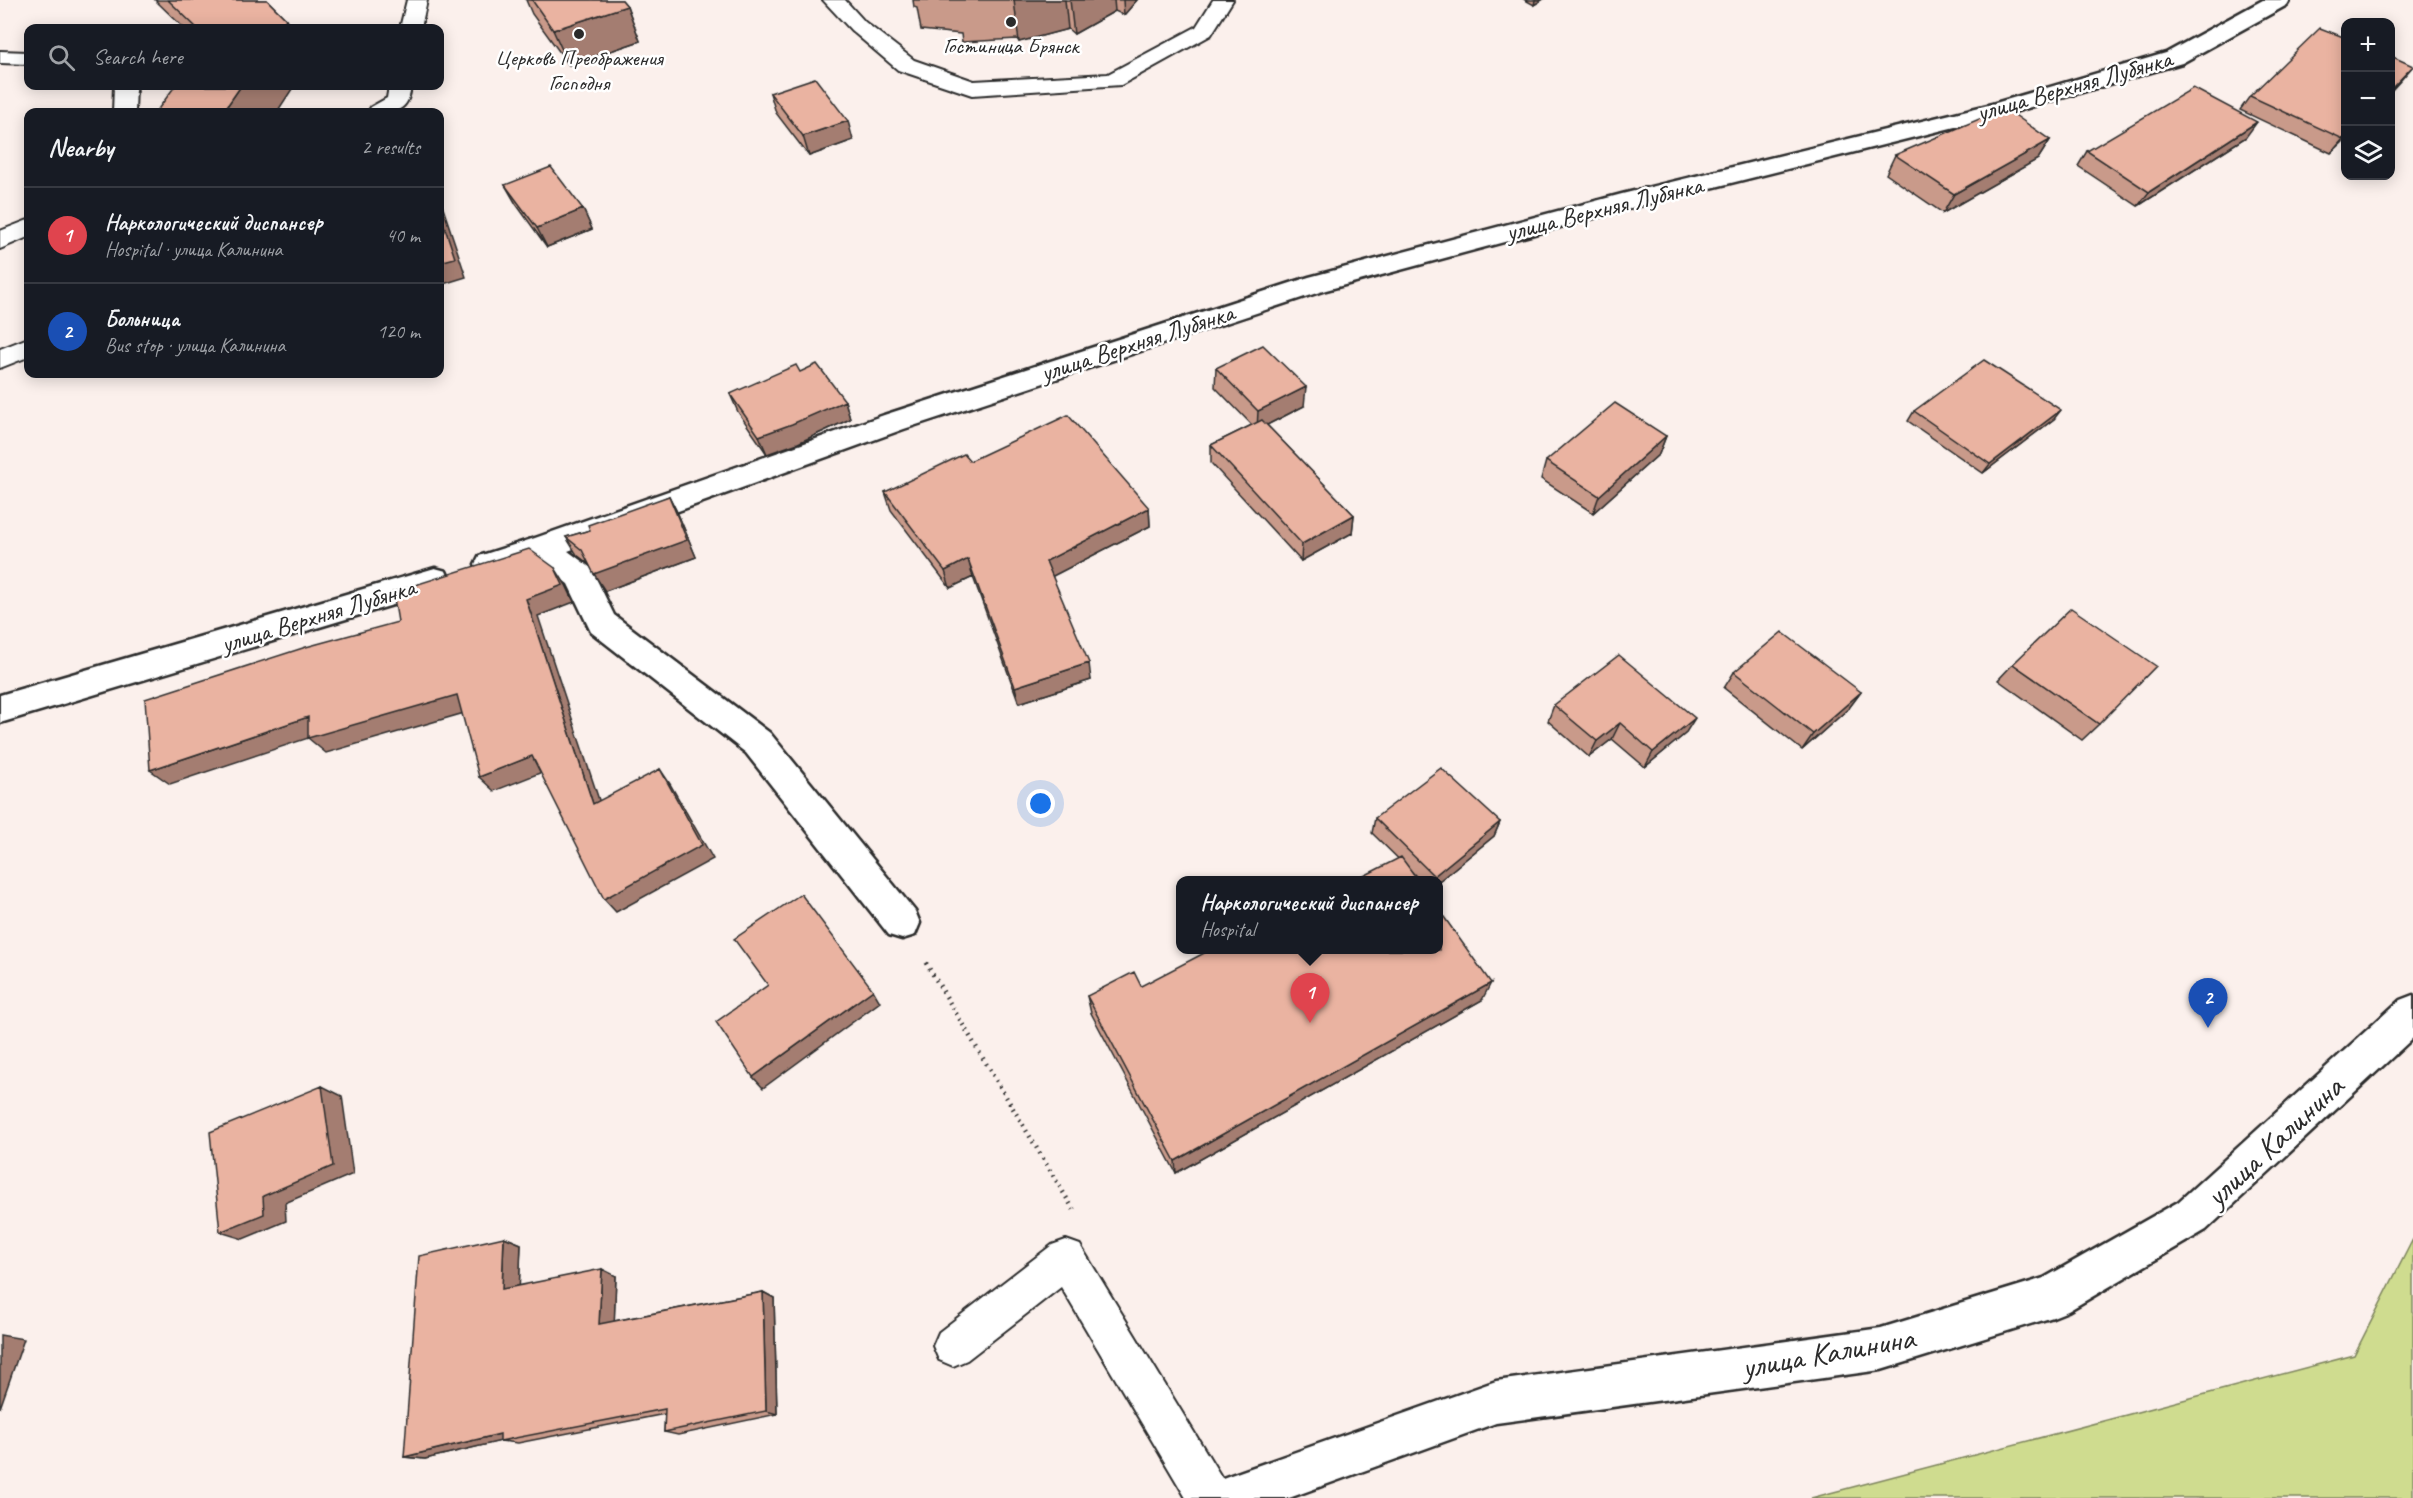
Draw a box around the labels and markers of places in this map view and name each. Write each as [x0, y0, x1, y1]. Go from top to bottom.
marker: Гостиница Брянск [1004, 15, 1018, 29]
marker: Церковь Преображения Господня [572, 27, 586, 41]
place label: Гостиница Брянск [943, 32, 1081, 60]
place label: Церковь Преображения Господня [495, 44, 665, 97]
pin: 1 [1290, 974, 1330, 1023]
pin: 2 [2188, 978, 2228, 1028]

